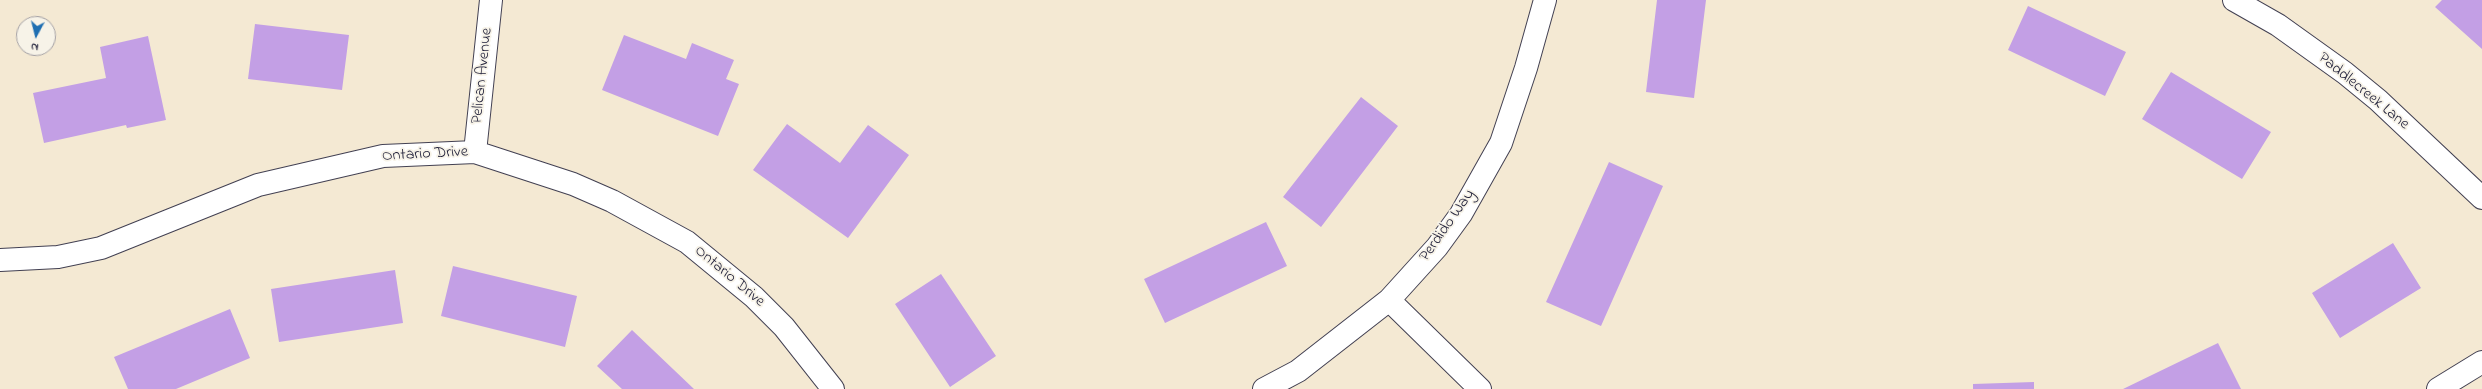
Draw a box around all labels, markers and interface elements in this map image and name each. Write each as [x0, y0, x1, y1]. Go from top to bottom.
north arrow [16, 16, 56, 56]
street label: Pelican Avenue [468, 27, 498, 125]
text: N [30, 39, 39, 55]
street label: Paddlecreek Lane [2314, 49, 2412, 135]
street label: Ontario Drive [382, 143, 468, 167]
street label: Perdido Way [1416, 186, 1480, 266]
street label: Ontario Drive [690, 242, 768, 312]

